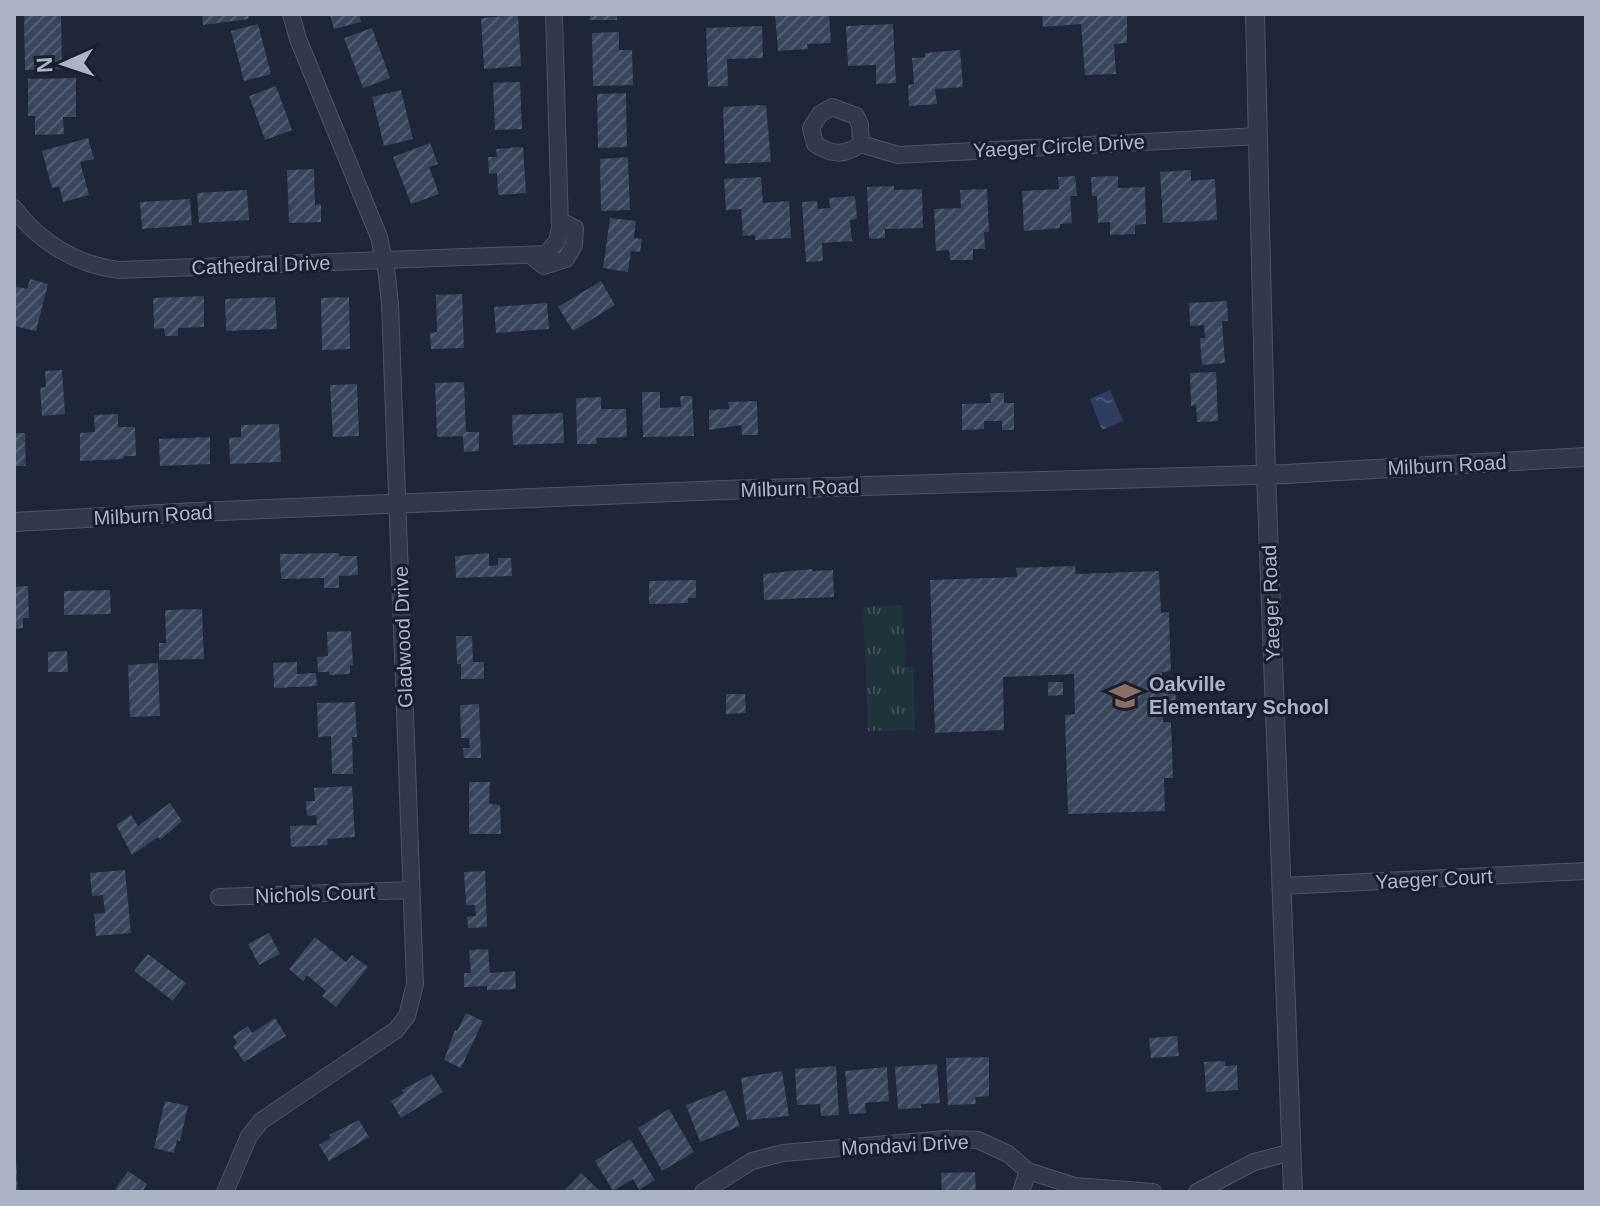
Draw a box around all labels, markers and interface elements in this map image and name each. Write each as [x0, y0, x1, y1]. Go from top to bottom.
north arrow [24, 24, 104, 104]
text: N [32, 56, 57, 74]
street label: Yaeger Circle Drive [973, 131, 1145, 161]
street label: Cathedral Drive [191, 252, 331, 278]
street label: Milburn Road [1387, 451, 1507, 479]
street label: Milburn Road [740, 475, 860, 501]
street label: Milburn Road [93, 501, 213, 529]
street label: Yaeger Road [1258, 544, 1284, 662]
street label: Gladwood Drive [390, 566, 416, 708]
place label: Oakville Elementary School [1149, 673, 1329, 718]
school or university icon: Oakville Elementary School [1108, 679, 1142, 713]
street label: Yaeger Court [1375, 865, 1494, 893]
street label: Nichols Court [255, 881, 376, 907]
street label: Mondavi Drive [841, 1131, 969, 1159]

